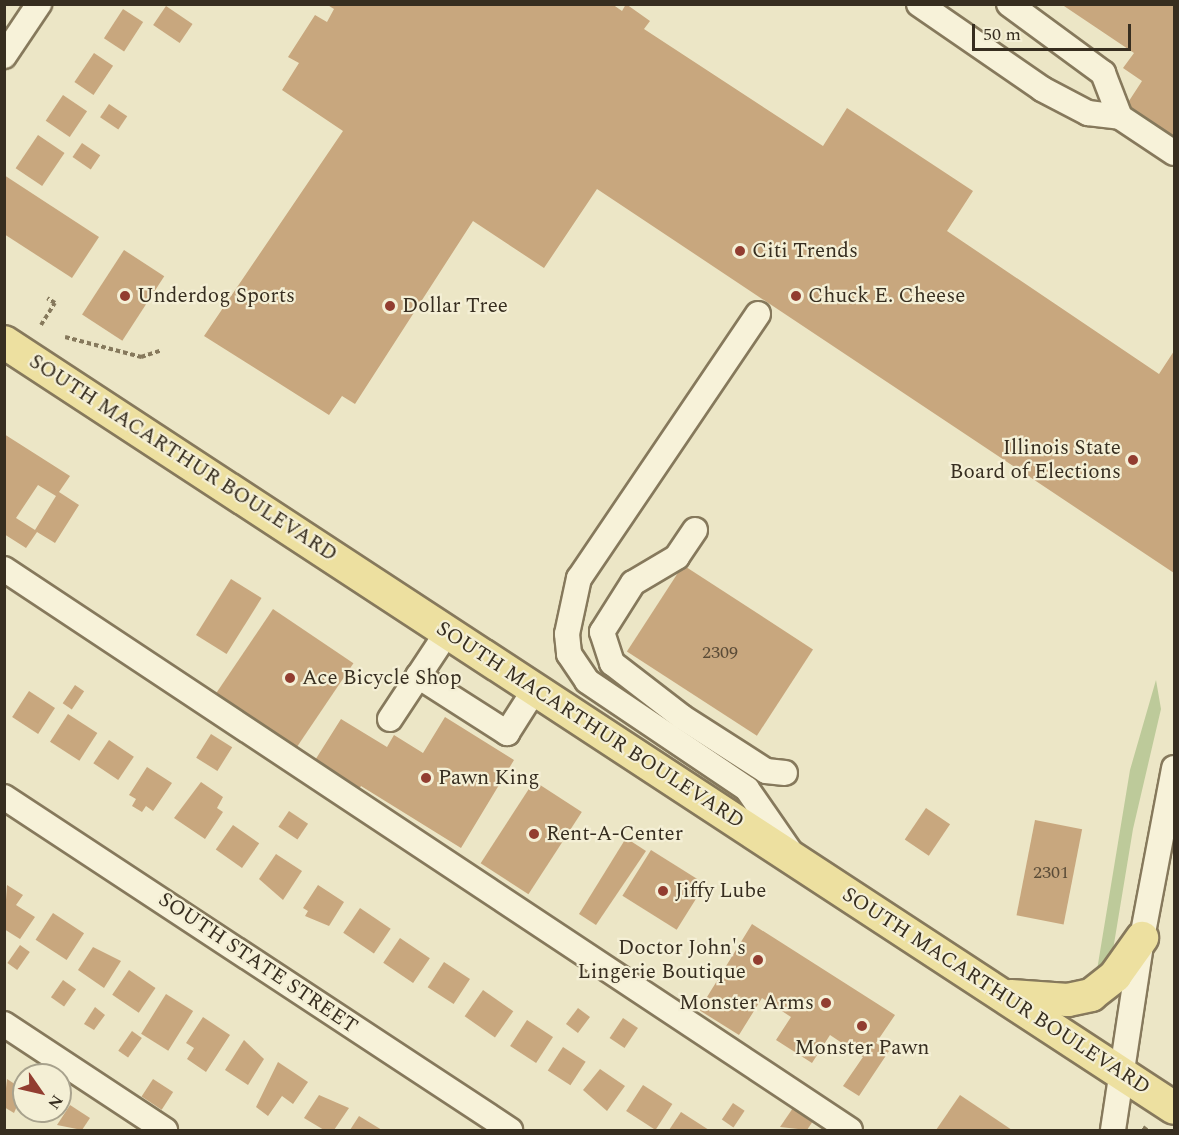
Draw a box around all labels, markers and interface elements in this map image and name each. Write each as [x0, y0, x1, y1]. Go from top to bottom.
scale bar [975, 12, 1134, 50]
text: 50 m [983, 21, 1021, 48]
place label: Citi Trends [752, 238, 858, 264]
marker: Citi Trends [733, 244, 747, 258]
place label: Underdog Sports [137, 283, 295, 309]
place label: Chuck E. Cheese [808, 283, 965, 309]
marker: Underdog Sports [118, 289, 132, 303]
marker: Chuck E. Cheese [789, 289, 803, 303]
place label: Dollar Tree [402, 293, 508, 319]
marker: Dollar Tree [383, 299, 397, 313]
street label: SOUTH MACARTHUR BOULEVARD [24, 349, 342, 567]
place label: Illinois State Board of Elections [949, 435, 1121, 485]
marker: Illinois State Board of Elections [1126, 453, 1140, 467]
street label: SOUTH MACARTHUR BOULEVARD [431, 616, 749, 834]
house number: 2309 [702, 642, 738, 664]
place label: Ace Bicycle Shop [302, 665, 462, 691]
marker: Ace Bicycle Shop [283, 671, 297, 685]
place label: Pawn King [438, 765, 540, 791]
marker: Pawn King [419, 771, 433, 785]
place label: Rent-A-Center [546, 821, 683, 847]
marker: Rent-A-Center [527, 827, 541, 841]
house number: 2301 [1033, 862, 1069, 884]
place label: Jiffy Lube [675, 878, 766, 904]
street label: SOUTH MACARTHUR BOULEVARD [837, 882, 1155, 1100]
marker: Jiffy Lube [656, 884, 670, 898]
street label: SOUTH STATE STREET [154, 887, 362, 1039]
place label: Doctor John's Lingerie Boutique [577, 935, 746, 985]
marker: Doctor John's Lingerie Boutique [751, 953, 765, 967]
place label: Monster Arms [679, 990, 814, 1016]
marker: Monster Arms [819, 996, 833, 1010]
marker: Monster Pawn [855, 1019, 869, 1033]
place label: Monster Pawn [794, 1035, 930, 1061]
north arrow [12, 1063, 72, 1123]
text: N [42, 1090, 69, 1114]

